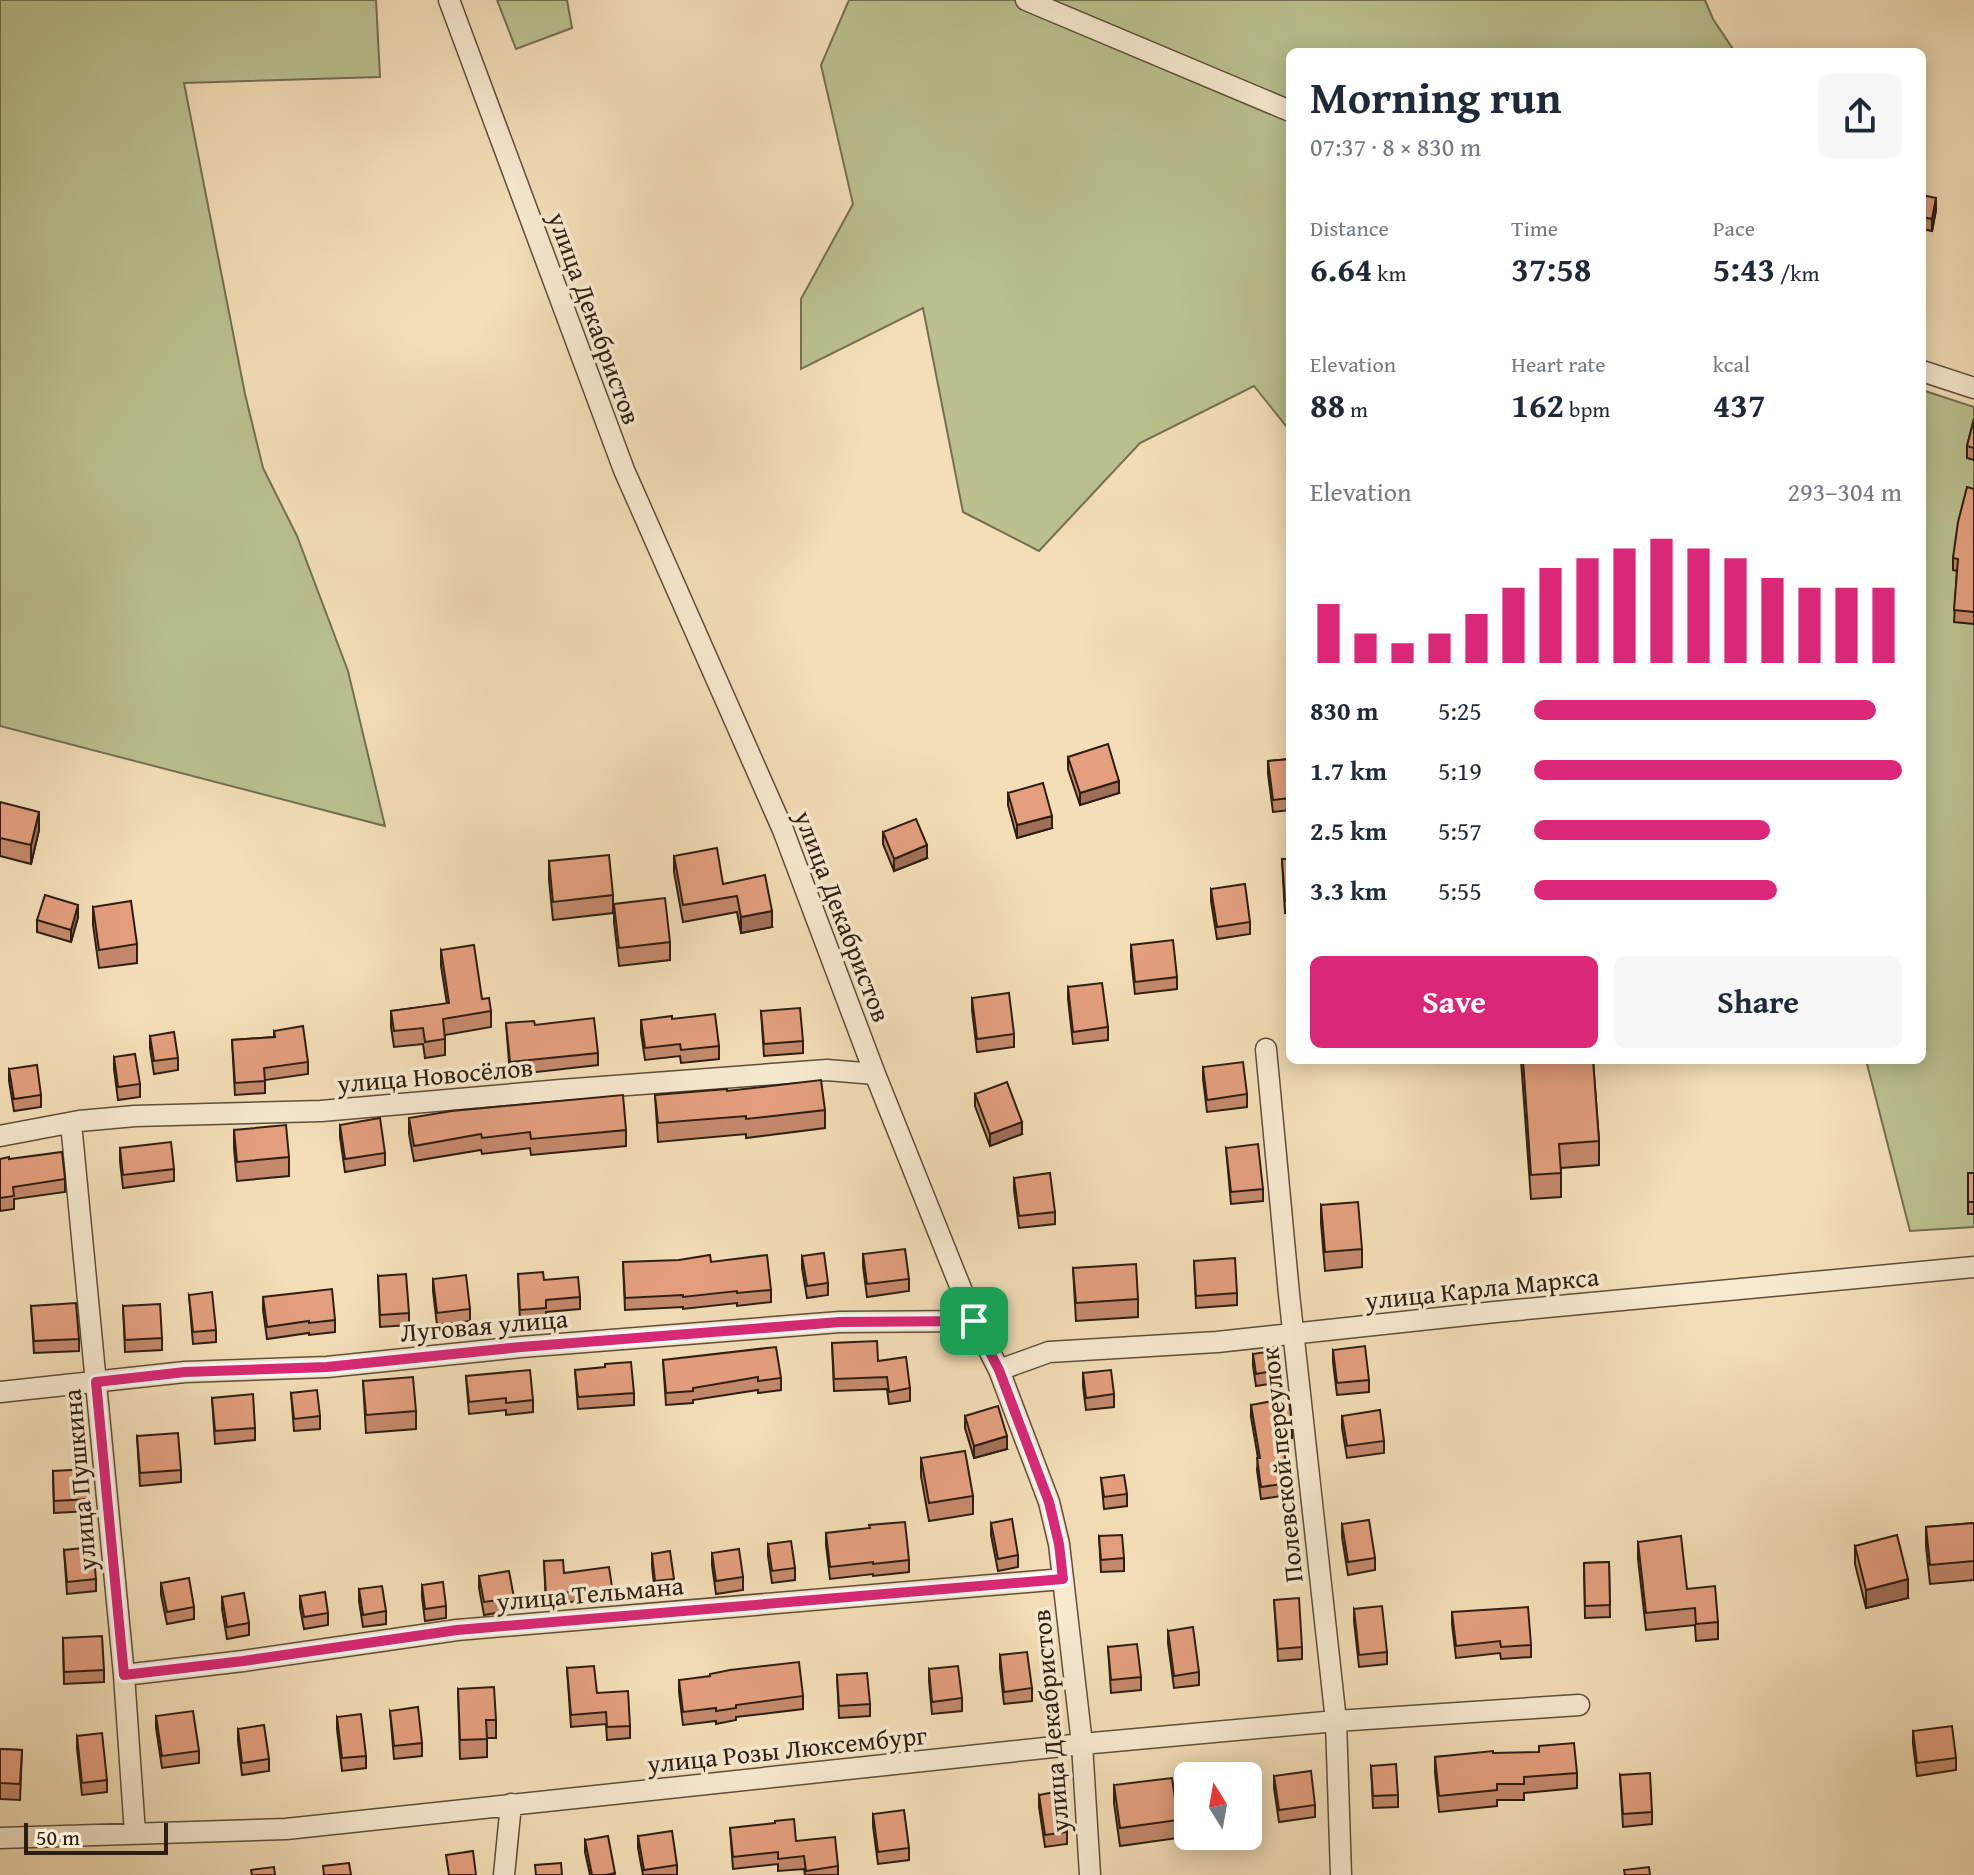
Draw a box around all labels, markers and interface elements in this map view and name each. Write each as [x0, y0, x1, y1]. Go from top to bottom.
text: Morning run [1310, 65, 1561, 129]
button: share [1818, 74, 1902, 158]
text: 07:37 · 8 × 830 m [1310, 127, 1481, 166]
street label: улица Декабристов [538, 205, 652, 430]
text: Distance [1310, 212, 1389, 244]
text: Time [1511, 212, 1558, 244]
text: Pace [1713, 212, 1755, 244]
text: 6.64 [1310, 244, 1372, 293]
text: 37:58 [1511, 244, 1591, 293]
text: 5:43 [1713, 244, 1775, 293]
text: km [1372, 257, 1406, 289]
text: /km [1775, 257, 1820, 289]
text: Elevation [1310, 348, 1396, 380]
text: Heart rate [1511, 348, 1606, 380]
text: kcal [1713, 348, 1750, 380]
text: 88 [1310, 380, 1345, 429]
text: 162 [1511, 380, 1564, 429]
text: 437 [1713, 380, 1766, 429]
text: m [1345, 393, 1368, 425]
text: bpm [1564, 393, 1610, 425]
text: Elevation [1310, 472, 1412, 511]
text: 293–304 m [1788, 472, 1902, 511]
text: 830 m [1310, 691, 1378, 730]
text: 5:25 [1438, 691, 1482, 730]
text: 1.7 km [1310, 751, 1387, 790]
text: 5:19 [1438, 751, 1482, 790]
street label: улица Декабристов [784, 804, 901, 1027]
text: 2.5 km [1310, 811, 1387, 850]
text: 5:57 [1438, 811, 1482, 850]
text: 3.3 km [1310, 871, 1387, 910]
text: 5:55 [1438, 871, 1482, 910]
button: Save [1310, 956, 1598, 1048]
button: Share [1614, 956, 1902, 1048]
street label: улица Новосёлов [334, 1047, 535, 1103]
street label: улица Карла Маркса [1362, 1256, 1602, 1320]
pin [940, 1287, 1008, 1355]
street label: Луговая улица [399, 1298, 570, 1352]
icon: arrive [952, 1299, 996, 1343]
street label: Полевской переулок [1249, 1345, 1313, 1585]
street label: улица Пушкина [52, 1387, 106, 1573]
street label: улица Тельмана [494, 1565, 686, 1621]
street label: улица Декабристов [1021, 1608, 1079, 1835]
street label: улица Розы Люксембург [644, 1715, 929, 1783]
north arrow [1174, 1762, 1262, 1850]
map controls [1174, 1762, 1262, 1850]
scale bar [24, 1819, 168, 1855]
text: 50 m [36, 1821, 80, 1853]

